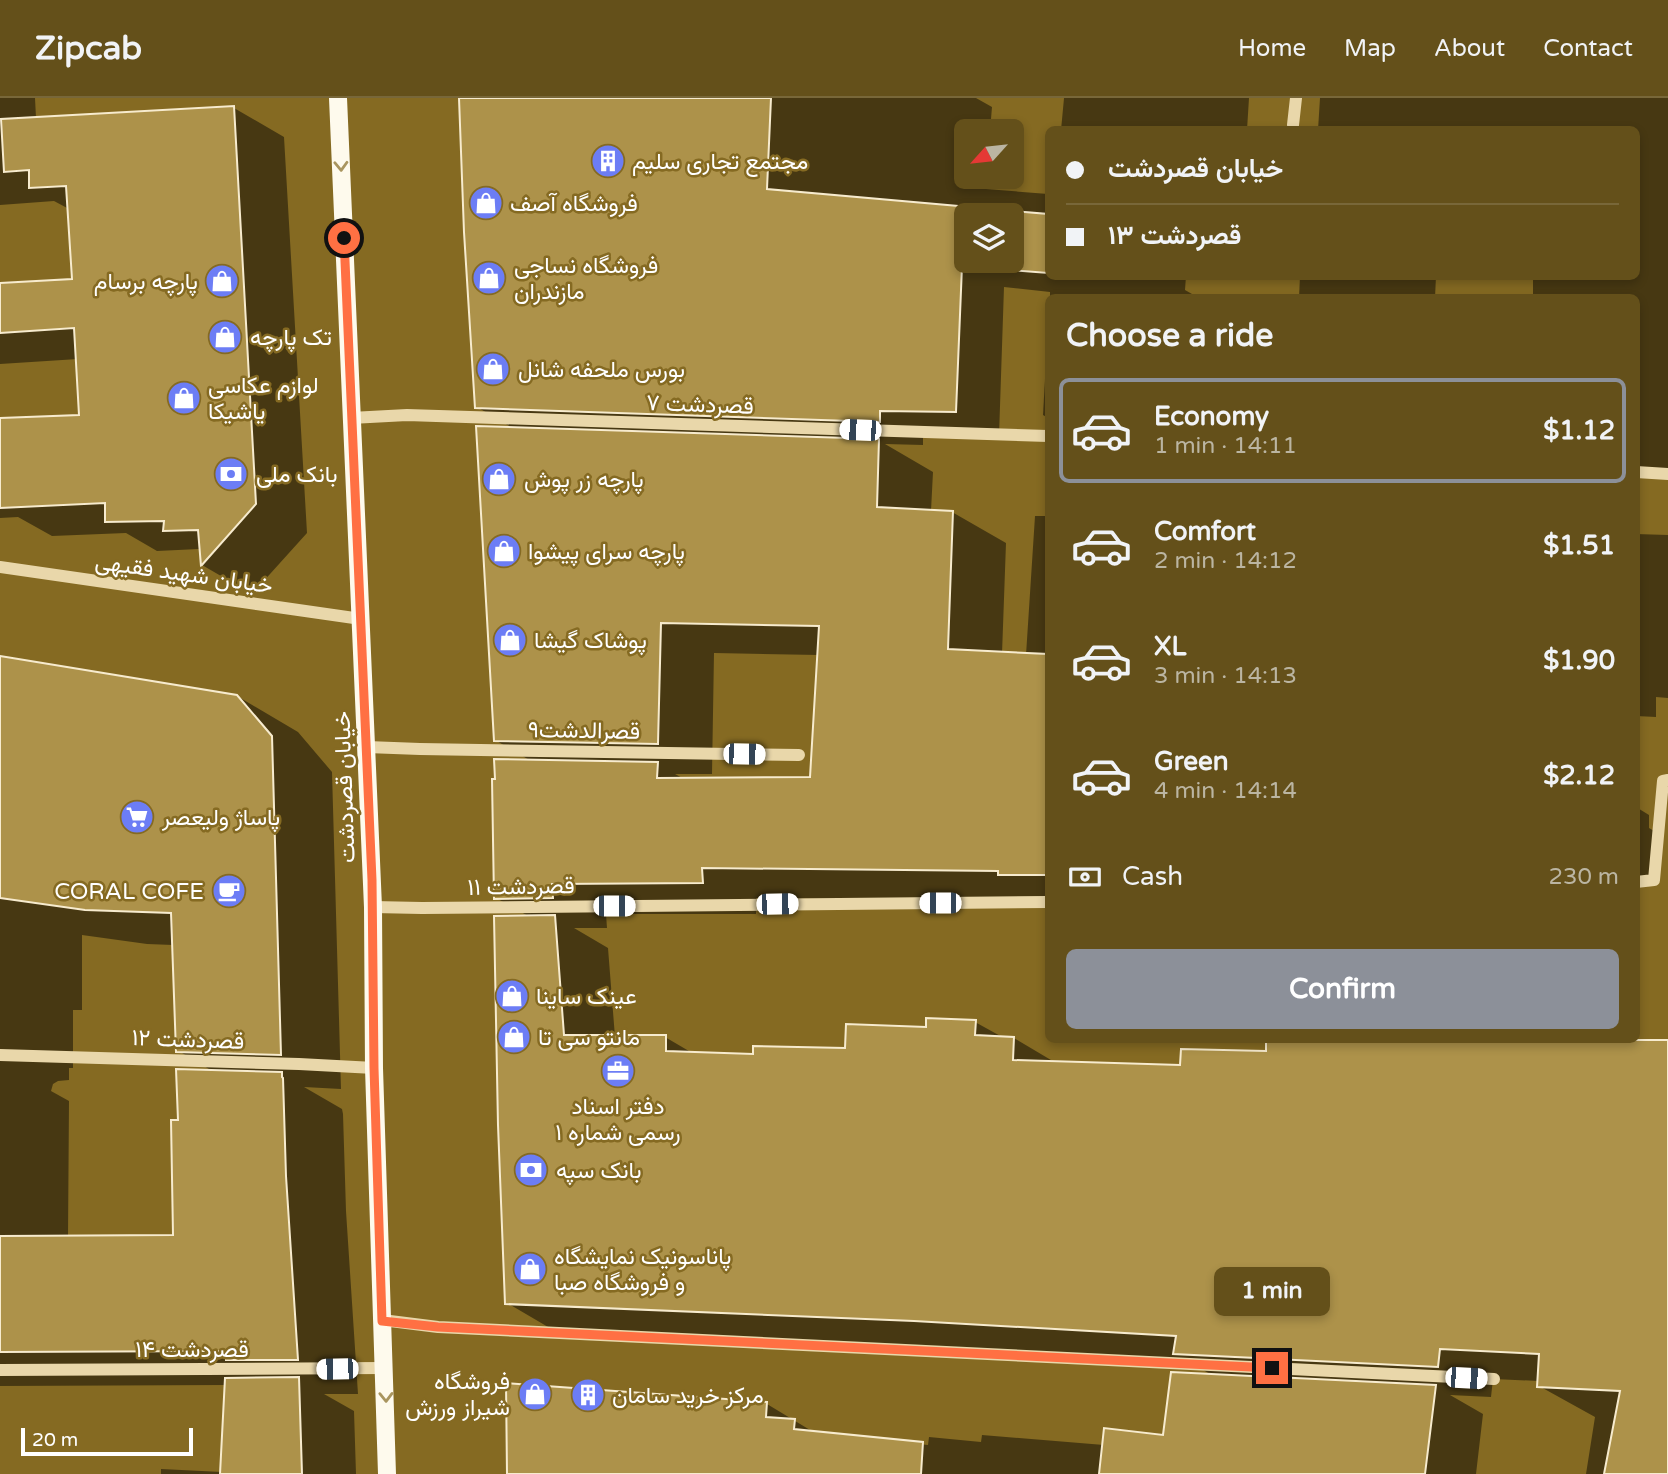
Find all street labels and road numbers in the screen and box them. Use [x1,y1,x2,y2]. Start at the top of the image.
street label: قصردشت ۷ [646,389,754,421]
street label: خیابان شهید فقیهی [93,548,274,600]
street label: خیابان قصردشت [328,711,362,863]
street label: قصرالدشت۹ [528,716,640,746]
street label: قصردشت ۱۱ [467,872,575,902]
street label: قصردشت ۱۲ [131,1024,245,1056]
street label: قصردشت ۱۴ [135,1336,249,1364]

